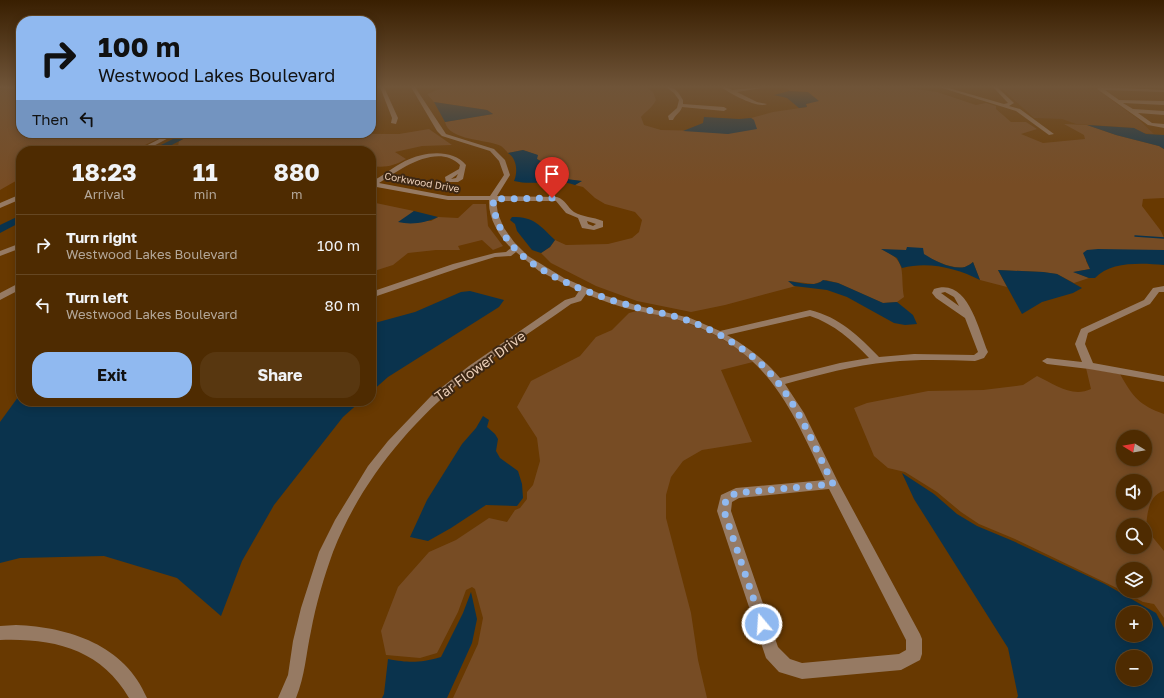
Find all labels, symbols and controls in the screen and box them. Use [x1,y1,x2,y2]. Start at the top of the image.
text: 100 m [98,30,180,63]
icon: right [32,32,84,84]
text: Westwood Lakes Boulevard [98,64,335,86]
icon: left [76,108,98,130]
text: Then [32,110,68,128]
text: 18:23 [72,157,137,186]
text: 11 [193,157,218,186]
text: 880 [274,157,320,186]
pin [535,157,569,198]
icon: arrive [541,163,563,185]
street label: Corkwood Drive [384,170,461,195]
text: Arrival [84,186,125,202]
text: min [194,186,217,202]
text: m [291,186,303,202]
text: Turn right [66,228,137,246]
icon: right [32,234,54,256]
text: 100 m [317,236,360,254]
text: Westwood Lakes Boulevard [66,246,237,262]
text: Turn left [66,288,128,306]
icon: left [32,294,54,316]
text: 80 m [325,296,360,314]
text: Westwood Lakes Boulevard [66,306,237,322]
street label: Tar Flower Drive [431,327,528,404]
button: Exit [32,352,192,398]
button: Share [200,352,360,398]
north arrow [1116,430,1152,466]
map controls [1116,430,1152,686]
button: sound [1116,474,1152,510]
button: search [1116,518,1152,554]
button: layers [1116,562,1152,598]
position arrow [741,603,783,645]
button: + [1116,606,1152,642]
button: − [1116,650,1152,686]

